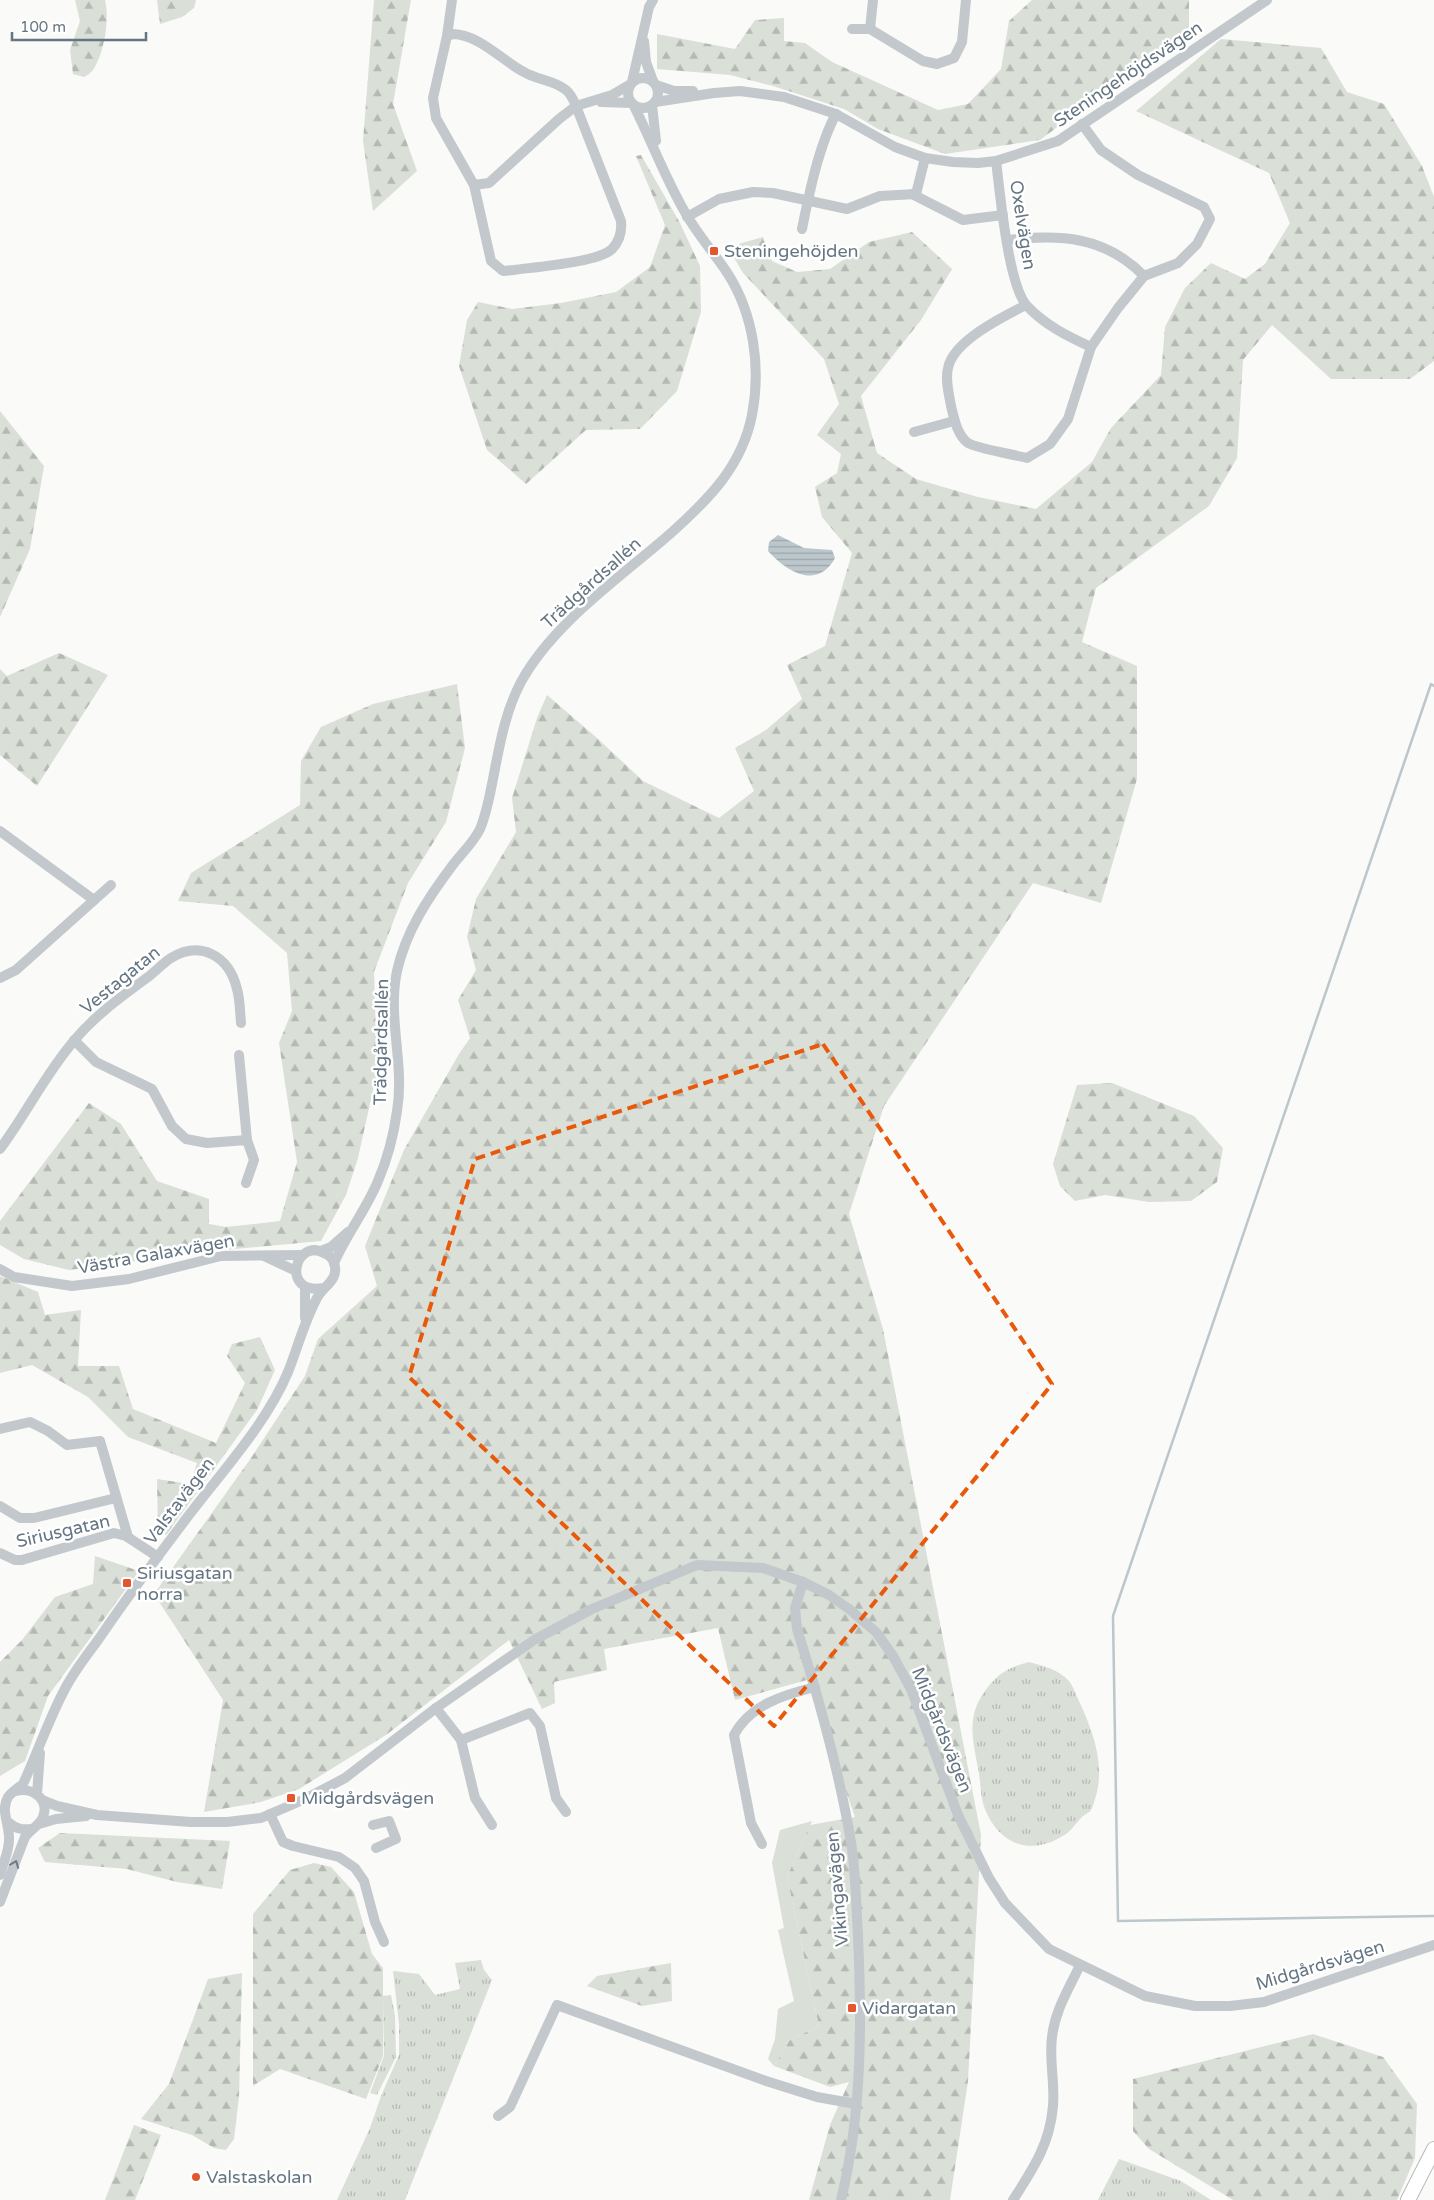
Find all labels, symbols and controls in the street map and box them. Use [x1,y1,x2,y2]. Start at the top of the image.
scale bar [12,10,146,42]
street label: Steningehöjdsvägen [1050,16,1206,132]
text: 100 m [20,18,66,36]
street label: Oxelvägen [1005,179,1041,271]
place label: Steningehöjden [724,240,859,262]
marker: Steningehöjden [708,245,720,257]
street label: Trädgårdsallén [537,532,645,634]
street label: Vestagatan [76,941,164,1019]
street label: Trädgårdsallén [369,979,393,1105]
street label: Västra Galaxvägen [76,1229,236,1279]
street label: Valstavägen [139,1453,219,1549]
street label: Siriusgatan [14,1510,112,1552]
place label: Siriusgatan norra [137,1562,233,1605]
marker: Siriusgatan norra [121,1577,133,1589]
street label: Midgårdsvägen [907,1664,977,1796]
place label: Midgårdsvägen [301,1787,434,1809]
marker: Midgårdsvägen [285,1792,297,1804]
street label: Vikingavägen [821,1831,853,1947]
one-way arrow [9,1861,19,1869]
street label: Midgårdsvägen [1253,1935,1387,1995]
place label: Vidargatan [862,1997,956,2019]
marker: Vidargatan [846,2002,858,2014]
place label: Valstaskolan [206,2166,312,2188]
marker: Valstaskolan [190,2171,202,2183]

